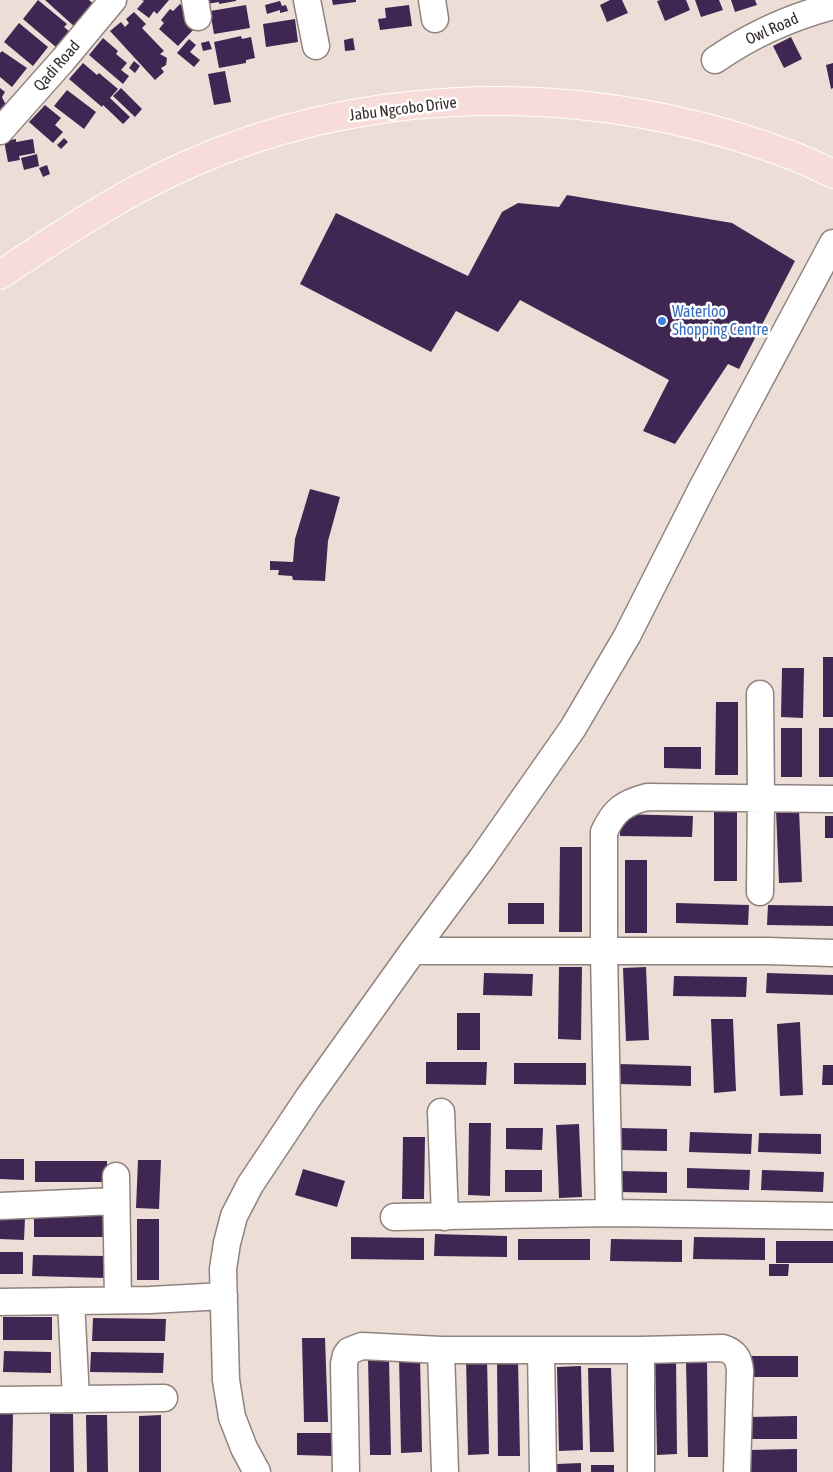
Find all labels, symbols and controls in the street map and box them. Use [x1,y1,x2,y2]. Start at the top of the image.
street label: Owl Road [743,9,801,49]
street label: Qadi Road [30,37,84,95]
street label: Jabu Ngcobo Drive [348,93,458,125]
place label: Waterloo Shopping Centre [672,302,768,340]
marker: Waterloo Shopping Centre [656,315,668,327]

